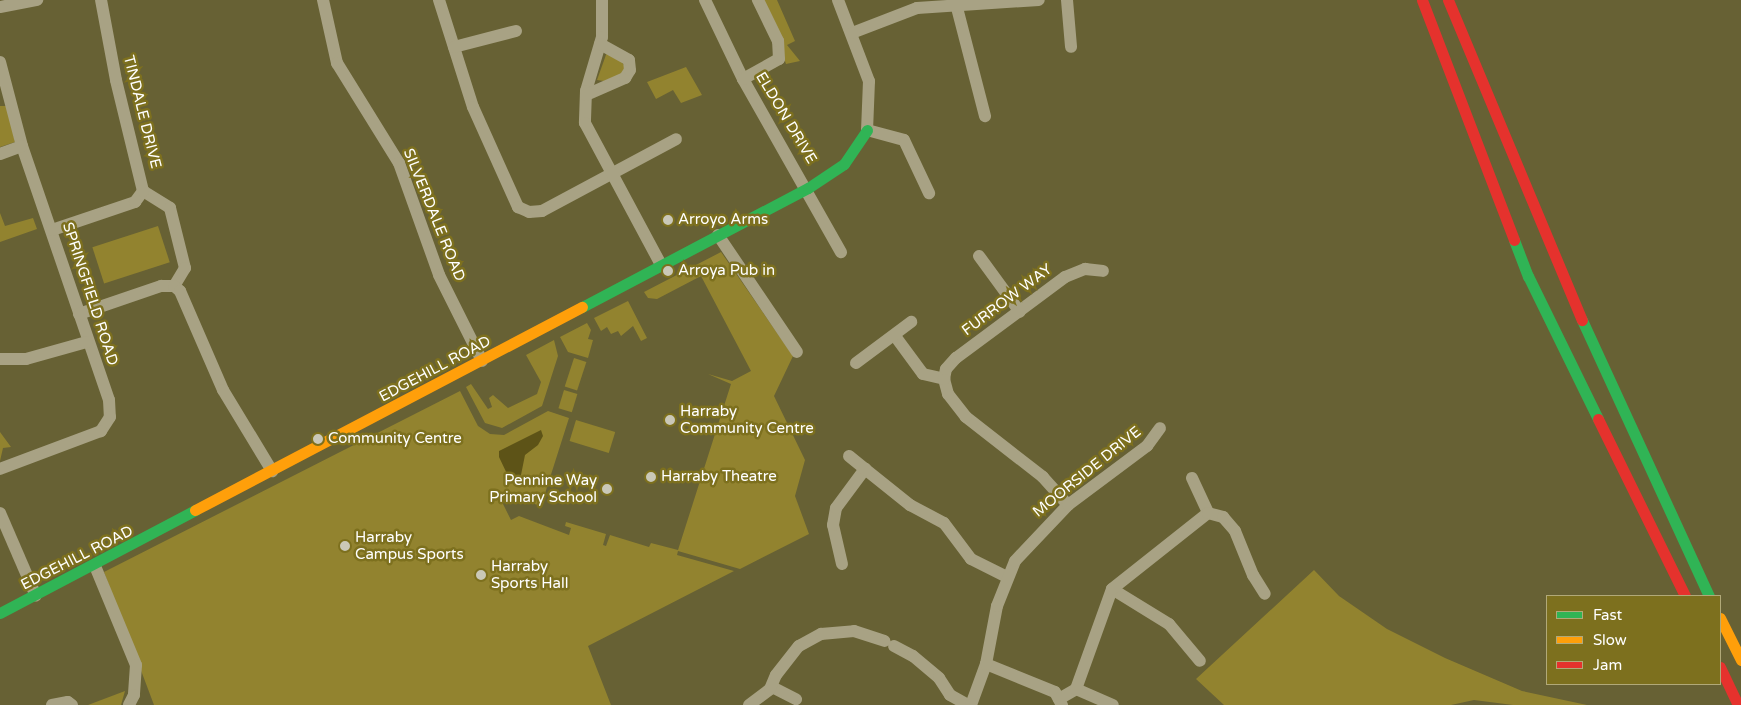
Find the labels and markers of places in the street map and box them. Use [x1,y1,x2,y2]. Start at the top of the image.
place label: Arroyo Arms [678,211,768,229]
marker: Arroyo Arms [662,214,674,226]
place label: Arroya Pub in [678,262,775,280]
marker: Arroya Pub in [662,265,674,277]
place label: Harraby Community Centre [680,402,814,437]
marker: Harraby Community Centre [664,414,676,426]
place label: Community Centre [328,430,462,448]
marker: Community Centre [312,433,324,445]
place label: Harraby Theatre [661,468,777,486]
place label: Pennine Way Primary School [489,471,597,506]
marker: Harraby Theatre [645,471,657,483]
marker: Pennine Way Primary School [601,483,613,495]
place label: Harraby Campus Sports [355,528,464,563]
marker: Harraby Campus Sports [339,540,351,552]
place label: Harraby Sports Hall [491,557,569,592]
marker: Harraby Sports Hall [475,569,487,581]

